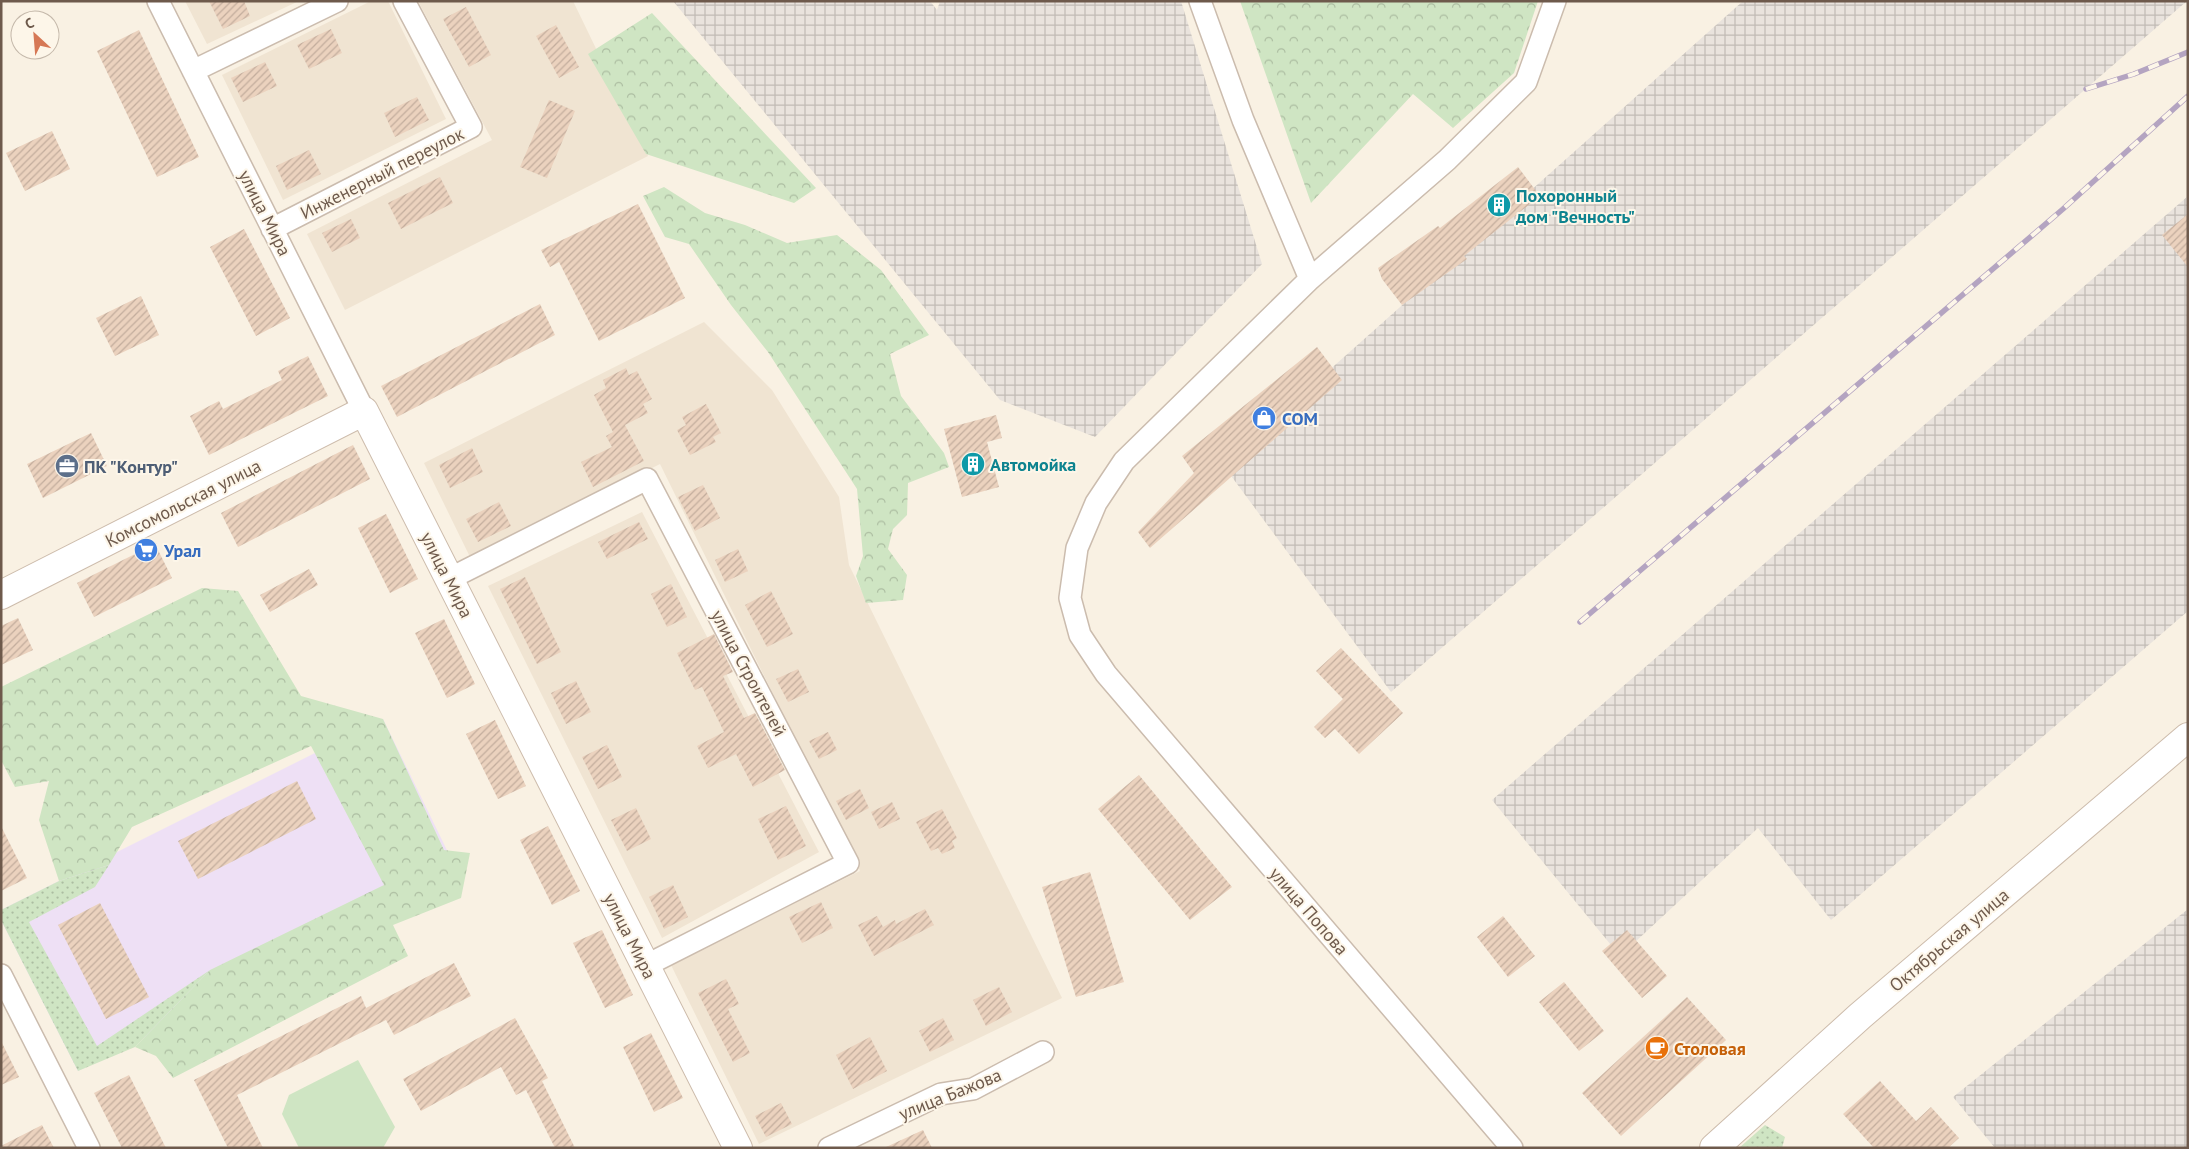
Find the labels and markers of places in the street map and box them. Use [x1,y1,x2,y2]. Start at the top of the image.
place label: Похоронный дом "Вечность" [1515,184,1635,228]
building icon: Похоронный дом "Вечность" [1486,192,1512,218]
shop icon: СОМ [1251,405,1277,431]
place label: СОМ [1282,407,1318,430]
building icon: Автомойка [960,451,986,477]
office icon: ПК "Контур" [54,453,80,479]
place label: Автомойка [990,453,1076,476]
place label: ПК "Контур" [84,455,178,478]
supermarket icon: Урал [133,537,159,563]
place label: Урал [163,539,201,562]
cafe icon: Столовая [1644,1035,1670,1061]
place label: Столовая [1674,1037,1746,1060]

